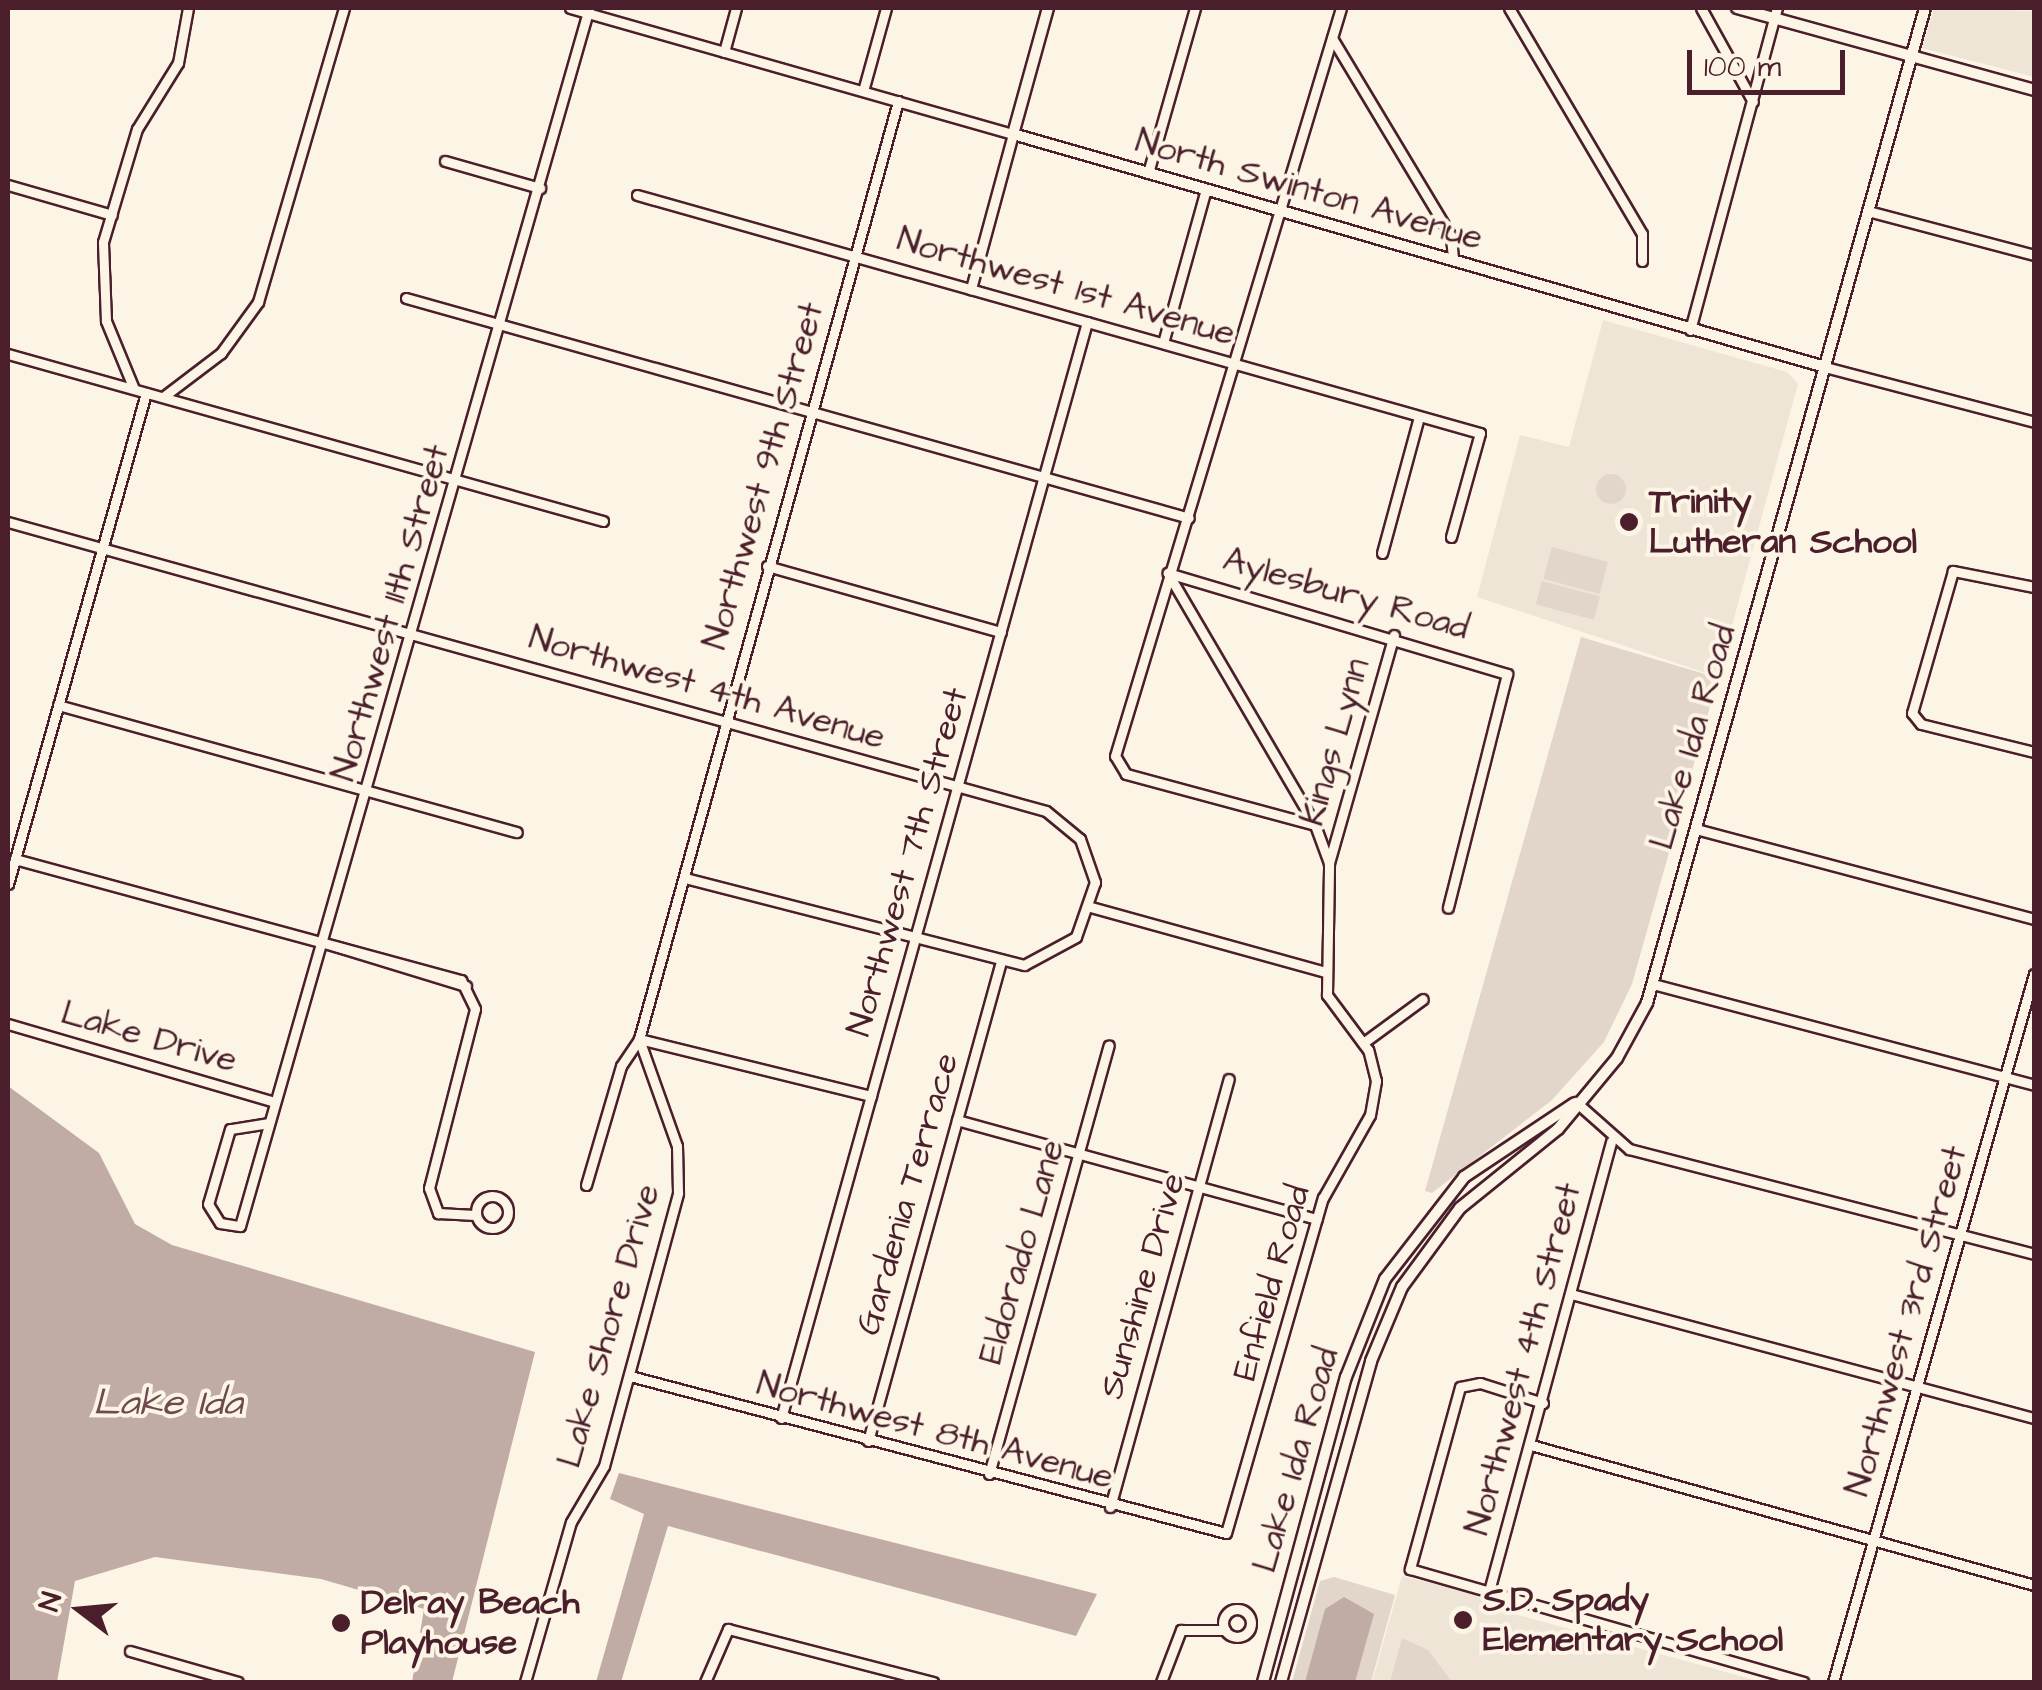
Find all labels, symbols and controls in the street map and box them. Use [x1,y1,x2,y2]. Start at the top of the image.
scale bar [1692,30,1850,92]
text: 100 m [1704,46,1781,88]
street label: North Swinton Avenue [1131,120,1487,260]
street label: Northwest 1st Avenue [892,219,1240,355]
street label: Northwest 9th Street [694,298,834,654]
street label: Northwest 11th Street [323,440,459,786]
place label: Trinity Lutheran School [1649,481,1917,563]
marker: Trinity Lutheran School [1618,511,1640,533]
street label: Aylesbury Road [1218,539,1474,649]
street label: Northwest 4th Avenue [524,617,890,759]
street label: Lake Ida Road [1641,620,1745,854]
street label: Kings Lynn [1291,654,1379,830]
street label: Northwest 7th Street [838,683,978,1041]
street label: Lake Drive [56,992,242,1082]
street label: Gardenia Terrace [848,1048,968,1340]
street label: Eldorado Lane [970,1135,1074,1369]
street label: Northwest 3rd Street [1837,1141,1977,1501]
street label: Sunshine Drive [1091,1168,1195,1404]
street label: Northwest 4th Street [1457,1178,1591,1540]
street label: Lake Shore Drive [548,1180,670,1472]
street label: Enfield Road [1224,1181,1320,1385]
street label: Lake Ida Road [1244,1343,1348,1577]
street label: Northwest 8th Avenue [752,1363,1118,1499]
water label: Lake Ida [93,1381,243,1427]
north arrow [30,1560,130,1660]
place label: S.D. Spady Elementary School [1483,1579,1783,1661]
place label: Delray Beach Playhouse [361,1582,580,1664]
text: N [30,1588,72,1615]
marker: S.D. Spady Elementary School [1452,1609,1474,1631]
marker: Delray Beach Playhouse [330,1612,352,1634]

